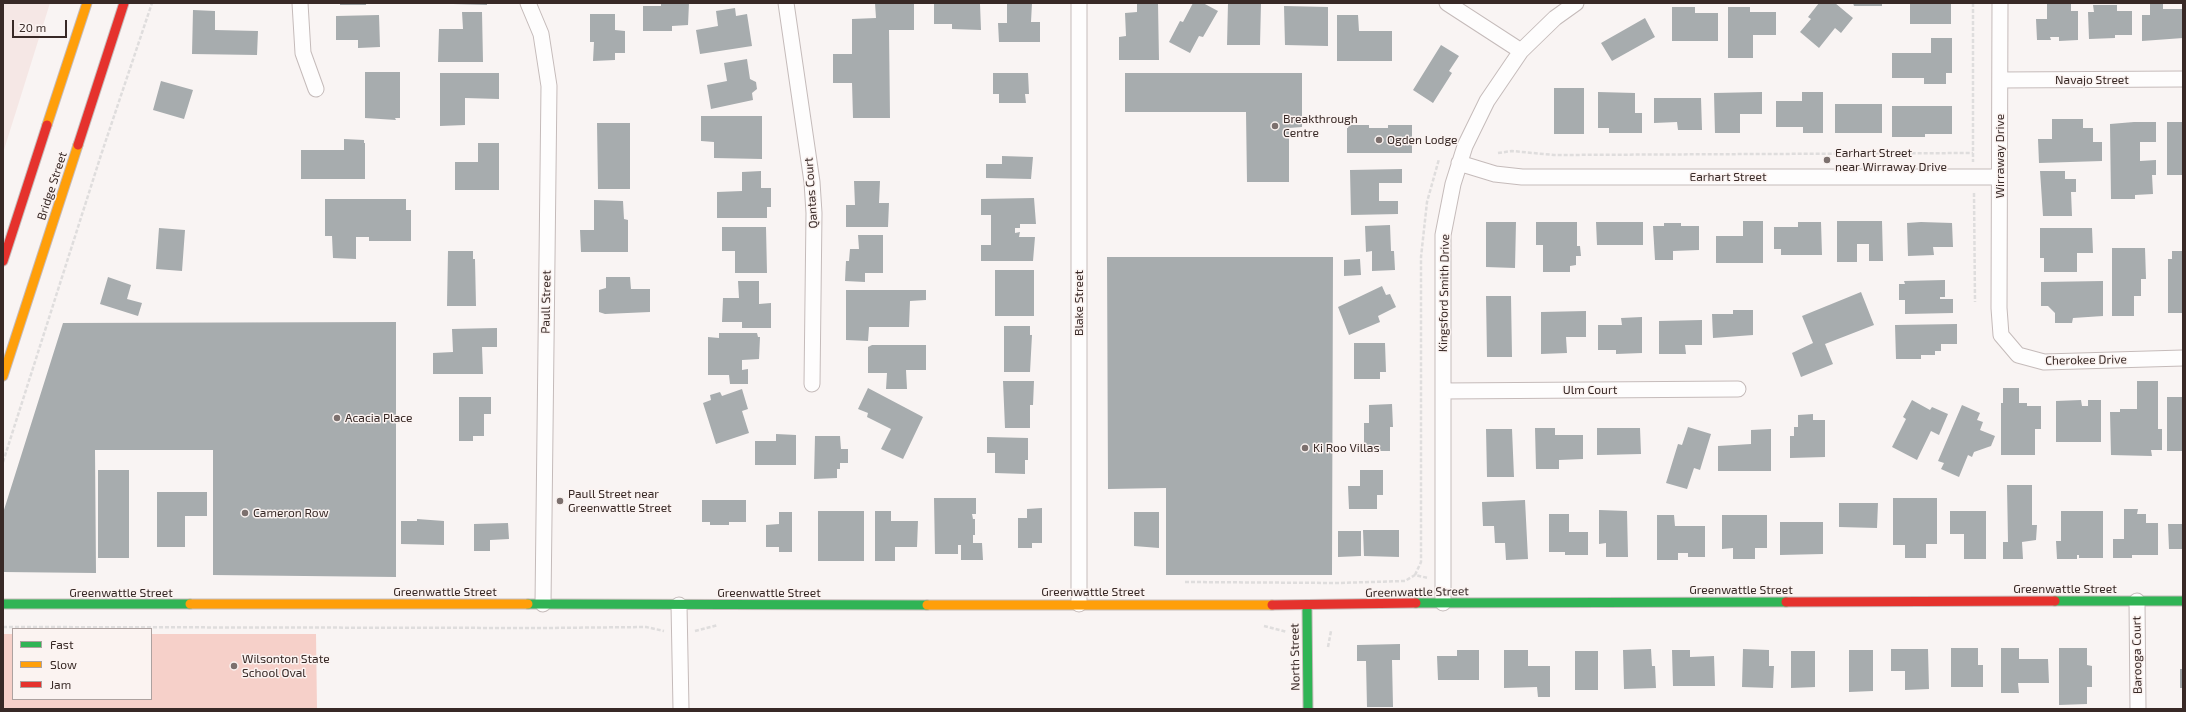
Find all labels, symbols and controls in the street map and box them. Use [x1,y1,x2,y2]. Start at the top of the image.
scale bar [14,12,69,38]
text: 20 m [19,20,46,34]
street label: Navajo Street [2055,73,2129,87]
place label: Breakthrough Centre [1283,112,1358,140]
street label: Wirraway Drive [1993,114,2007,198]
marker: Breakthrough Centre [1270,121,1280,131]
place label: Ogden Lodge [1387,133,1458,147]
marker: Ogden Lodge [1374,135,1384,145]
place label: Earhart Street near Wirraway Drive [1835,146,1947,174]
street label: Bridge Street [34,150,70,222]
marker: Earhart Street near Wirraway Drive [1822,155,1832,165]
street label: Qantas Court [801,157,821,229]
street label: Earhart Street [1689,170,1767,184]
street label: Kingsford Smith Drive [1436,234,1452,352]
street label: Paull Street [538,270,554,334]
street label: Blake Street [1072,270,1086,336]
street label: Cherokee Drive [2045,352,2127,368]
street label: Ulm Court [1563,383,1617,397]
place label: Acacia Place [345,411,412,425]
marker: Acacia Place [332,413,342,423]
place label: Ki Roo Villas [1313,441,1380,455]
marker: Ki Roo Villas [1300,443,1310,453]
place label: Paull Street near Greenwattle Street [568,487,672,515]
marker: Paull Street near Greenwattle Street [555,496,565,506]
place label: Cameron Row [253,506,329,520]
marker: Cameron Row [240,508,250,518]
street label: Greenwattle Street [2013,582,2117,596]
street label: Greenwattle Street [1689,583,1793,597]
street label: Greenwattle Street [1365,584,1469,600]
street label: Greenwattle Street [393,585,497,599]
street label: Greenwattle Street [1041,585,1145,599]
street label: Greenwattle Street [69,586,173,600]
street label: Greenwattle Street [717,586,821,600]
street label: Barooga Court [2129,616,2145,694]
street label: North Street [1287,623,1303,691]
legend [12,628,152,700]
text: Fast [50,637,73,651]
place label: Wilsonton State School Oval [242,652,330,680]
text: Slow [50,657,77,671]
marker: Wilsonton State School Oval [229,661,239,671]
text: Jam [50,677,71,691]

